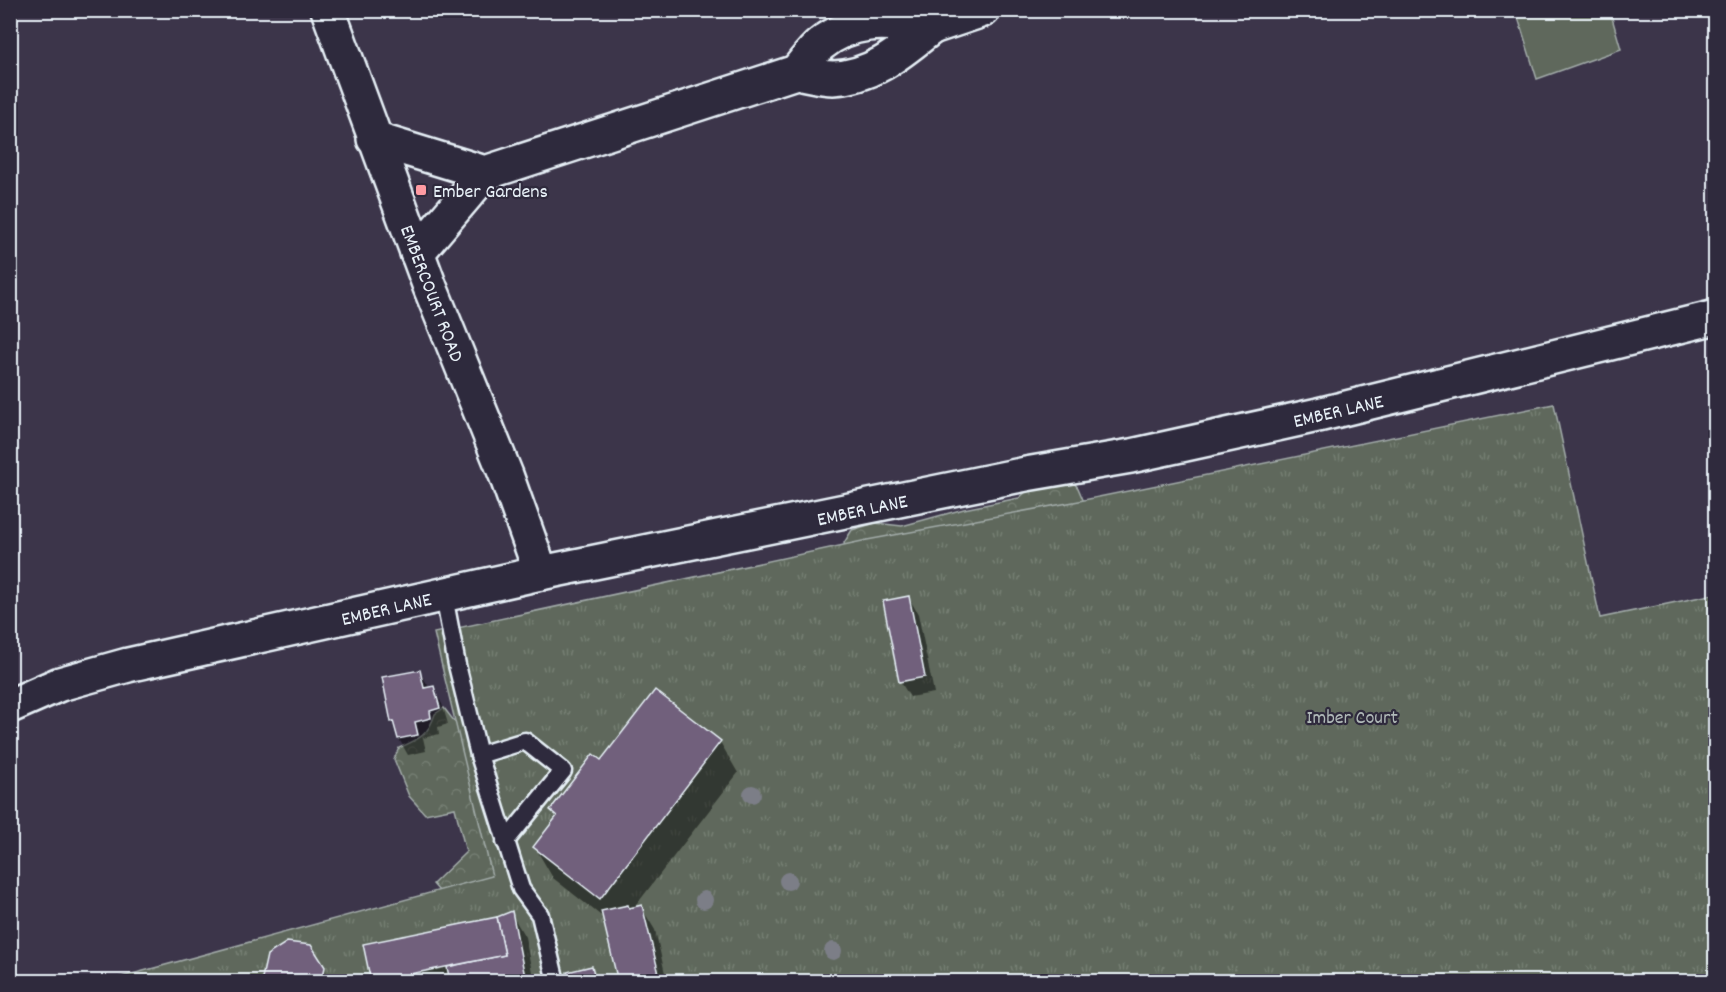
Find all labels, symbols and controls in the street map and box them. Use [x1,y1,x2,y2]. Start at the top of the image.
place label: Ember Gardens [433,179,548,207]
marker: Ember Gardens [414,183,428,197]
street label: EMBERCOURT ROAD [391,221,469,367]
street label: EMBER LANE [1291,389,1387,437]
street label: EMBER LANE [815,489,910,535]
street label: EMBER LANE [339,587,435,635]
park label: Imber Court [1306,705,1398,733]

